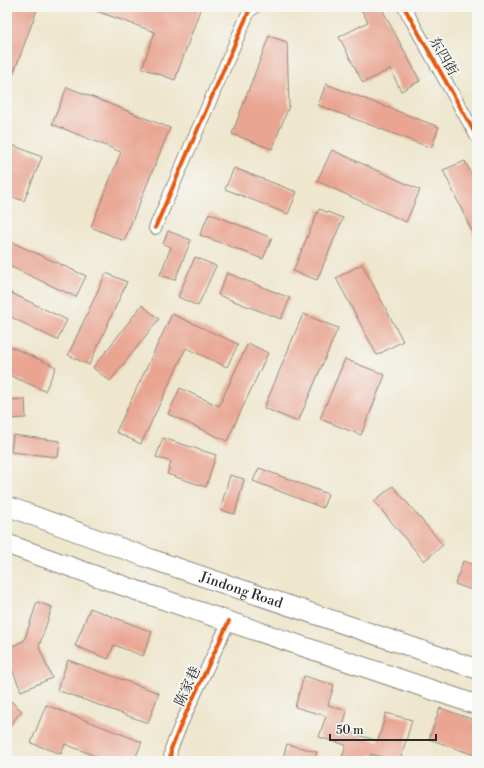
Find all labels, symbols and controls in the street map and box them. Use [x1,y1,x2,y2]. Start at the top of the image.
street label: 东四街 [425,34,461,79]
street label: Jindong Road [197,568,285,613]
street label: 陈家巷 [171,664,205,709]
scale bar [330,716,436,742]
text: 50 m [336,723,364,738]

